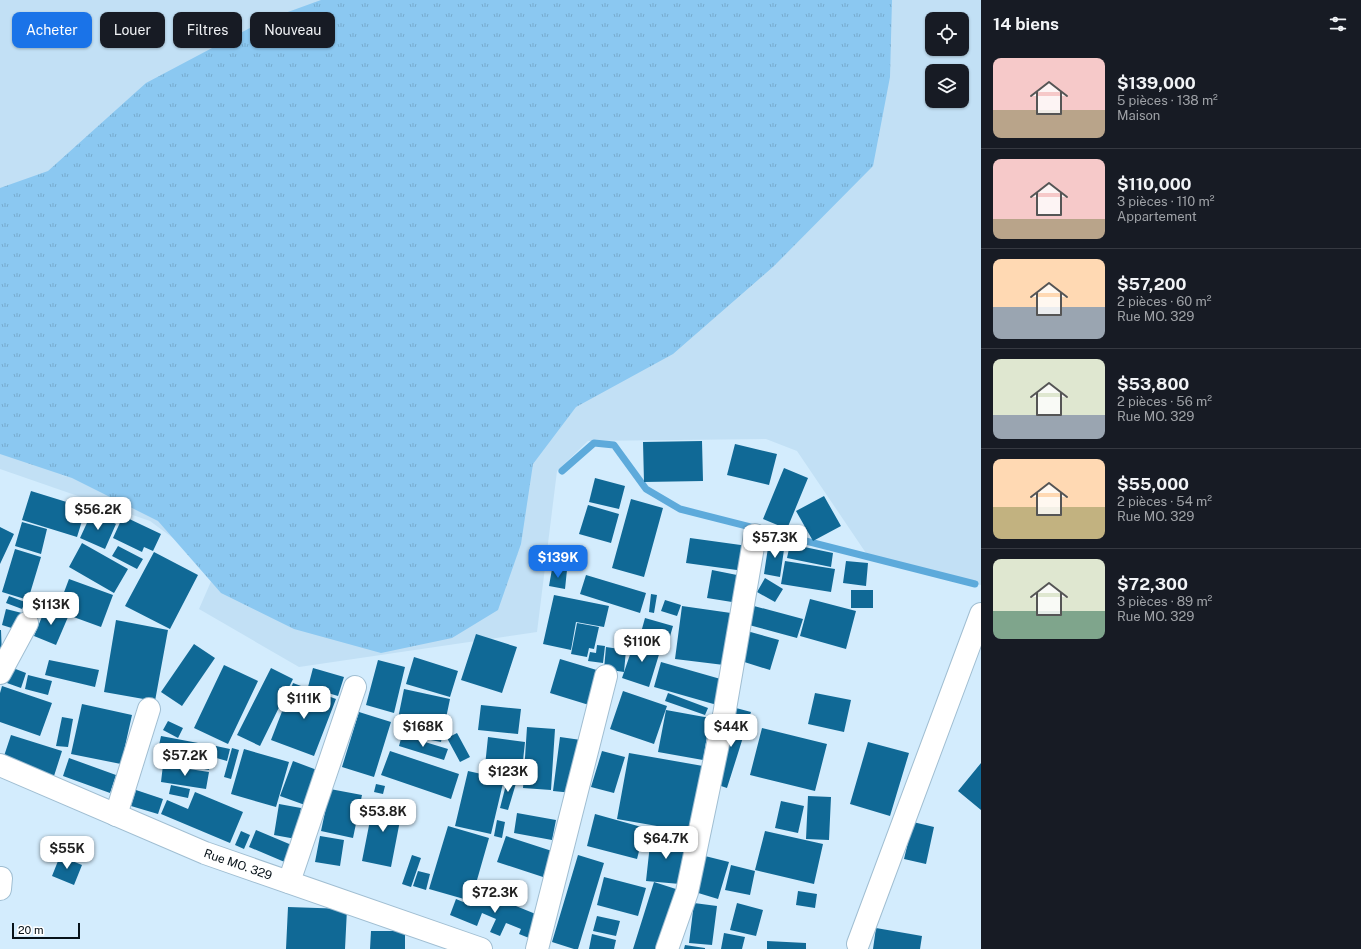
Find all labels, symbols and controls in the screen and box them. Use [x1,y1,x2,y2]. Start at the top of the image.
chip: Acheter [12,12,92,48]
chip: Louer [100,12,165,48]
chip: Filtres [173,12,242,48]
chip: Nouveau [250,12,335,48]
map controls [925,12,969,108]
button: locate [925,12,969,56]
icon: filters [1327,13,1349,35]
text: 14 biens [993,14,1059,34]
button: layers [925,64,969,108]
text: $139,000 [1117,73,1196,93]
icon: home [1025,74,1073,122]
text: 5 pièces · 138 m² [1117,93,1218,108]
text: Maison [1117,108,1160,123]
text: $110,000 [1117,174,1192,194]
icon: home [1025,175,1073,223]
text: 3 pièces · 110 m² [1117,194,1214,209]
text: Appartement [1117,209,1197,224]
text: $57,200 [1117,274,1186,294]
icon: home [1025,275,1073,323]
text: 2 pièces · 60 m² [1117,294,1211,309]
text: Rue MO. 329 [1117,309,1194,324]
text: $53,800 [1117,374,1189,394]
icon: home [1025,375,1073,423]
text: 2 pièces · 56 m² [1117,394,1212,409]
text: Rue MO. 329 [1117,409,1194,424]
text: $55,000 [1117,474,1189,494]
icon: home [1025,475,1073,523]
text: 2 pièces · 54 m² [1117,494,1212,509]
pin: $56.2K [65,497,131,531]
text: $56.2K [74,502,122,517]
text: Rue MO. 329 [1117,509,1194,524]
pin: $57.3K [742,525,808,559]
text: $57.3K [752,530,798,545]
pin: $139K [530,545,586,579]
text: $139K [538,550,578,565]
text: $72,300 [1117,574,1188,594]
icon: home [1025,575,1073,623]
pin: $113K [23,592,79,626]
text: 3 pièces · 89 m² [1117,594,1212,609]
text: $113K [32,597,70,612]
text: Rue MO. 329 [1117,609,1194,624]
pin: $110K [614,629,670,663]
text: $110K [623,634,661,649]
pin: $111K [276,686,332,720]
text: $111K [287,691,321,706]
pin: $168K [395,714,451,748]
pin: $44K [707,714,755,748]
text: $168K [402,719,444,734]
text: $44K [713,719,749,734]
pin: $57.2K [152,743,218,777]
text: $57.2K [162,748,208,763]
pin: $123K [480,759,536,793]
text: $123K [488,764,528,779]
pin: $53.8K [350,799,416,833]
text: $53.8K [359,804,407,819]
pin: $64.7K [633,826,699,860]
text: $64.7K [643,831,689,846]
pin: $55K [43,836,91,870]
text: $55K [49,841,85,856]
street label: Rue MO. 329 [202,846,274,883]
pin: $72.3K [462,880,528,914]
text: $72.3K [472,885,518,900]
scale bar [12,921,80,940]
text: 20 m [18,924,43,936]

